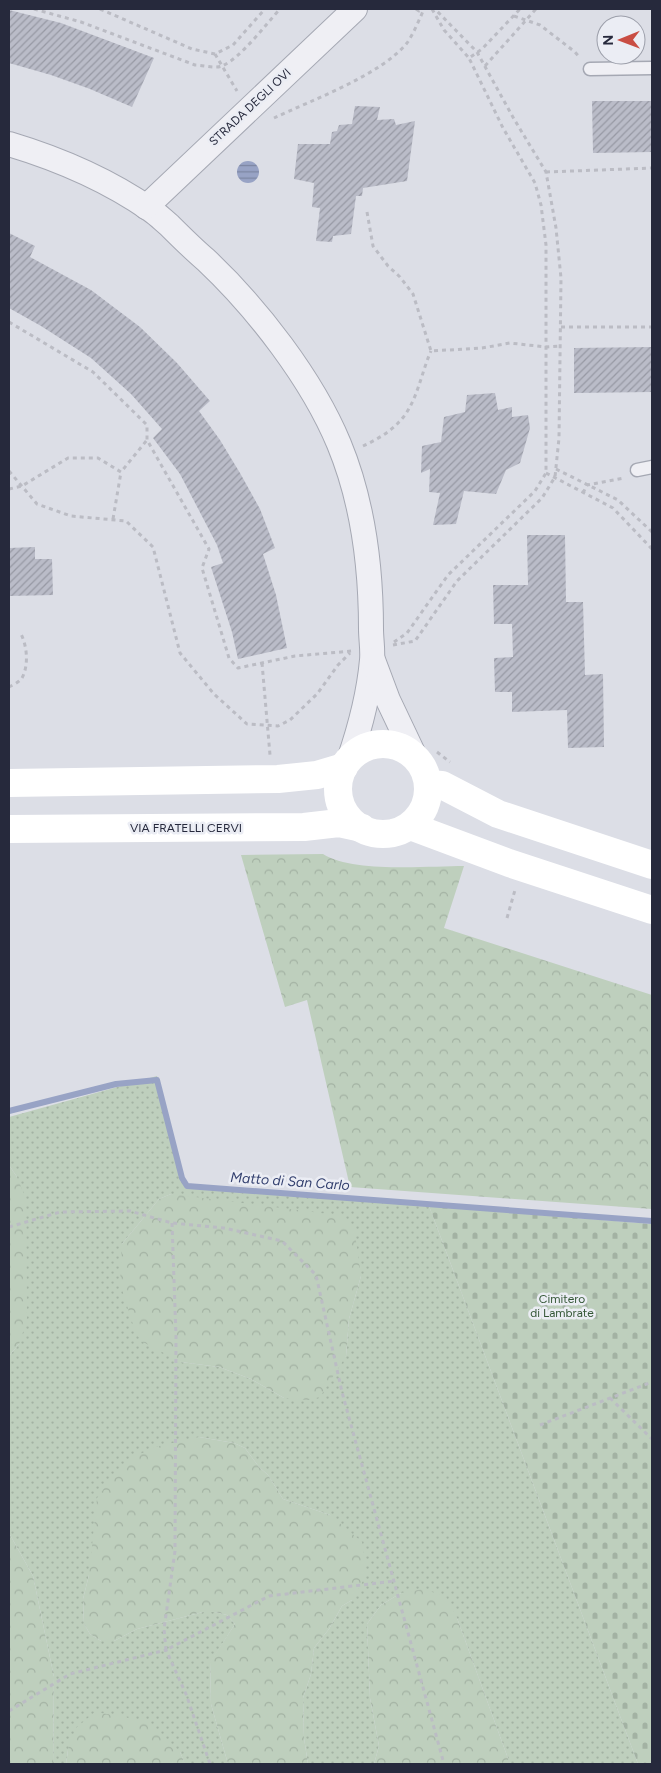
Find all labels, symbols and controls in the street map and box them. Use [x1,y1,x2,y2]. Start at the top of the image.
north arrow [596,15,646,65]
text: N [600,35,617,46]
street label: STRADA DEGLI OVI [206,65,294,149]
street label: VIA FRATELLI CERVI [130,821,242,835]
water label: Matto di San Carlo [230,1169,350,1194]
park label: Cimitero di Lambrate [530,1292,594,1320]

